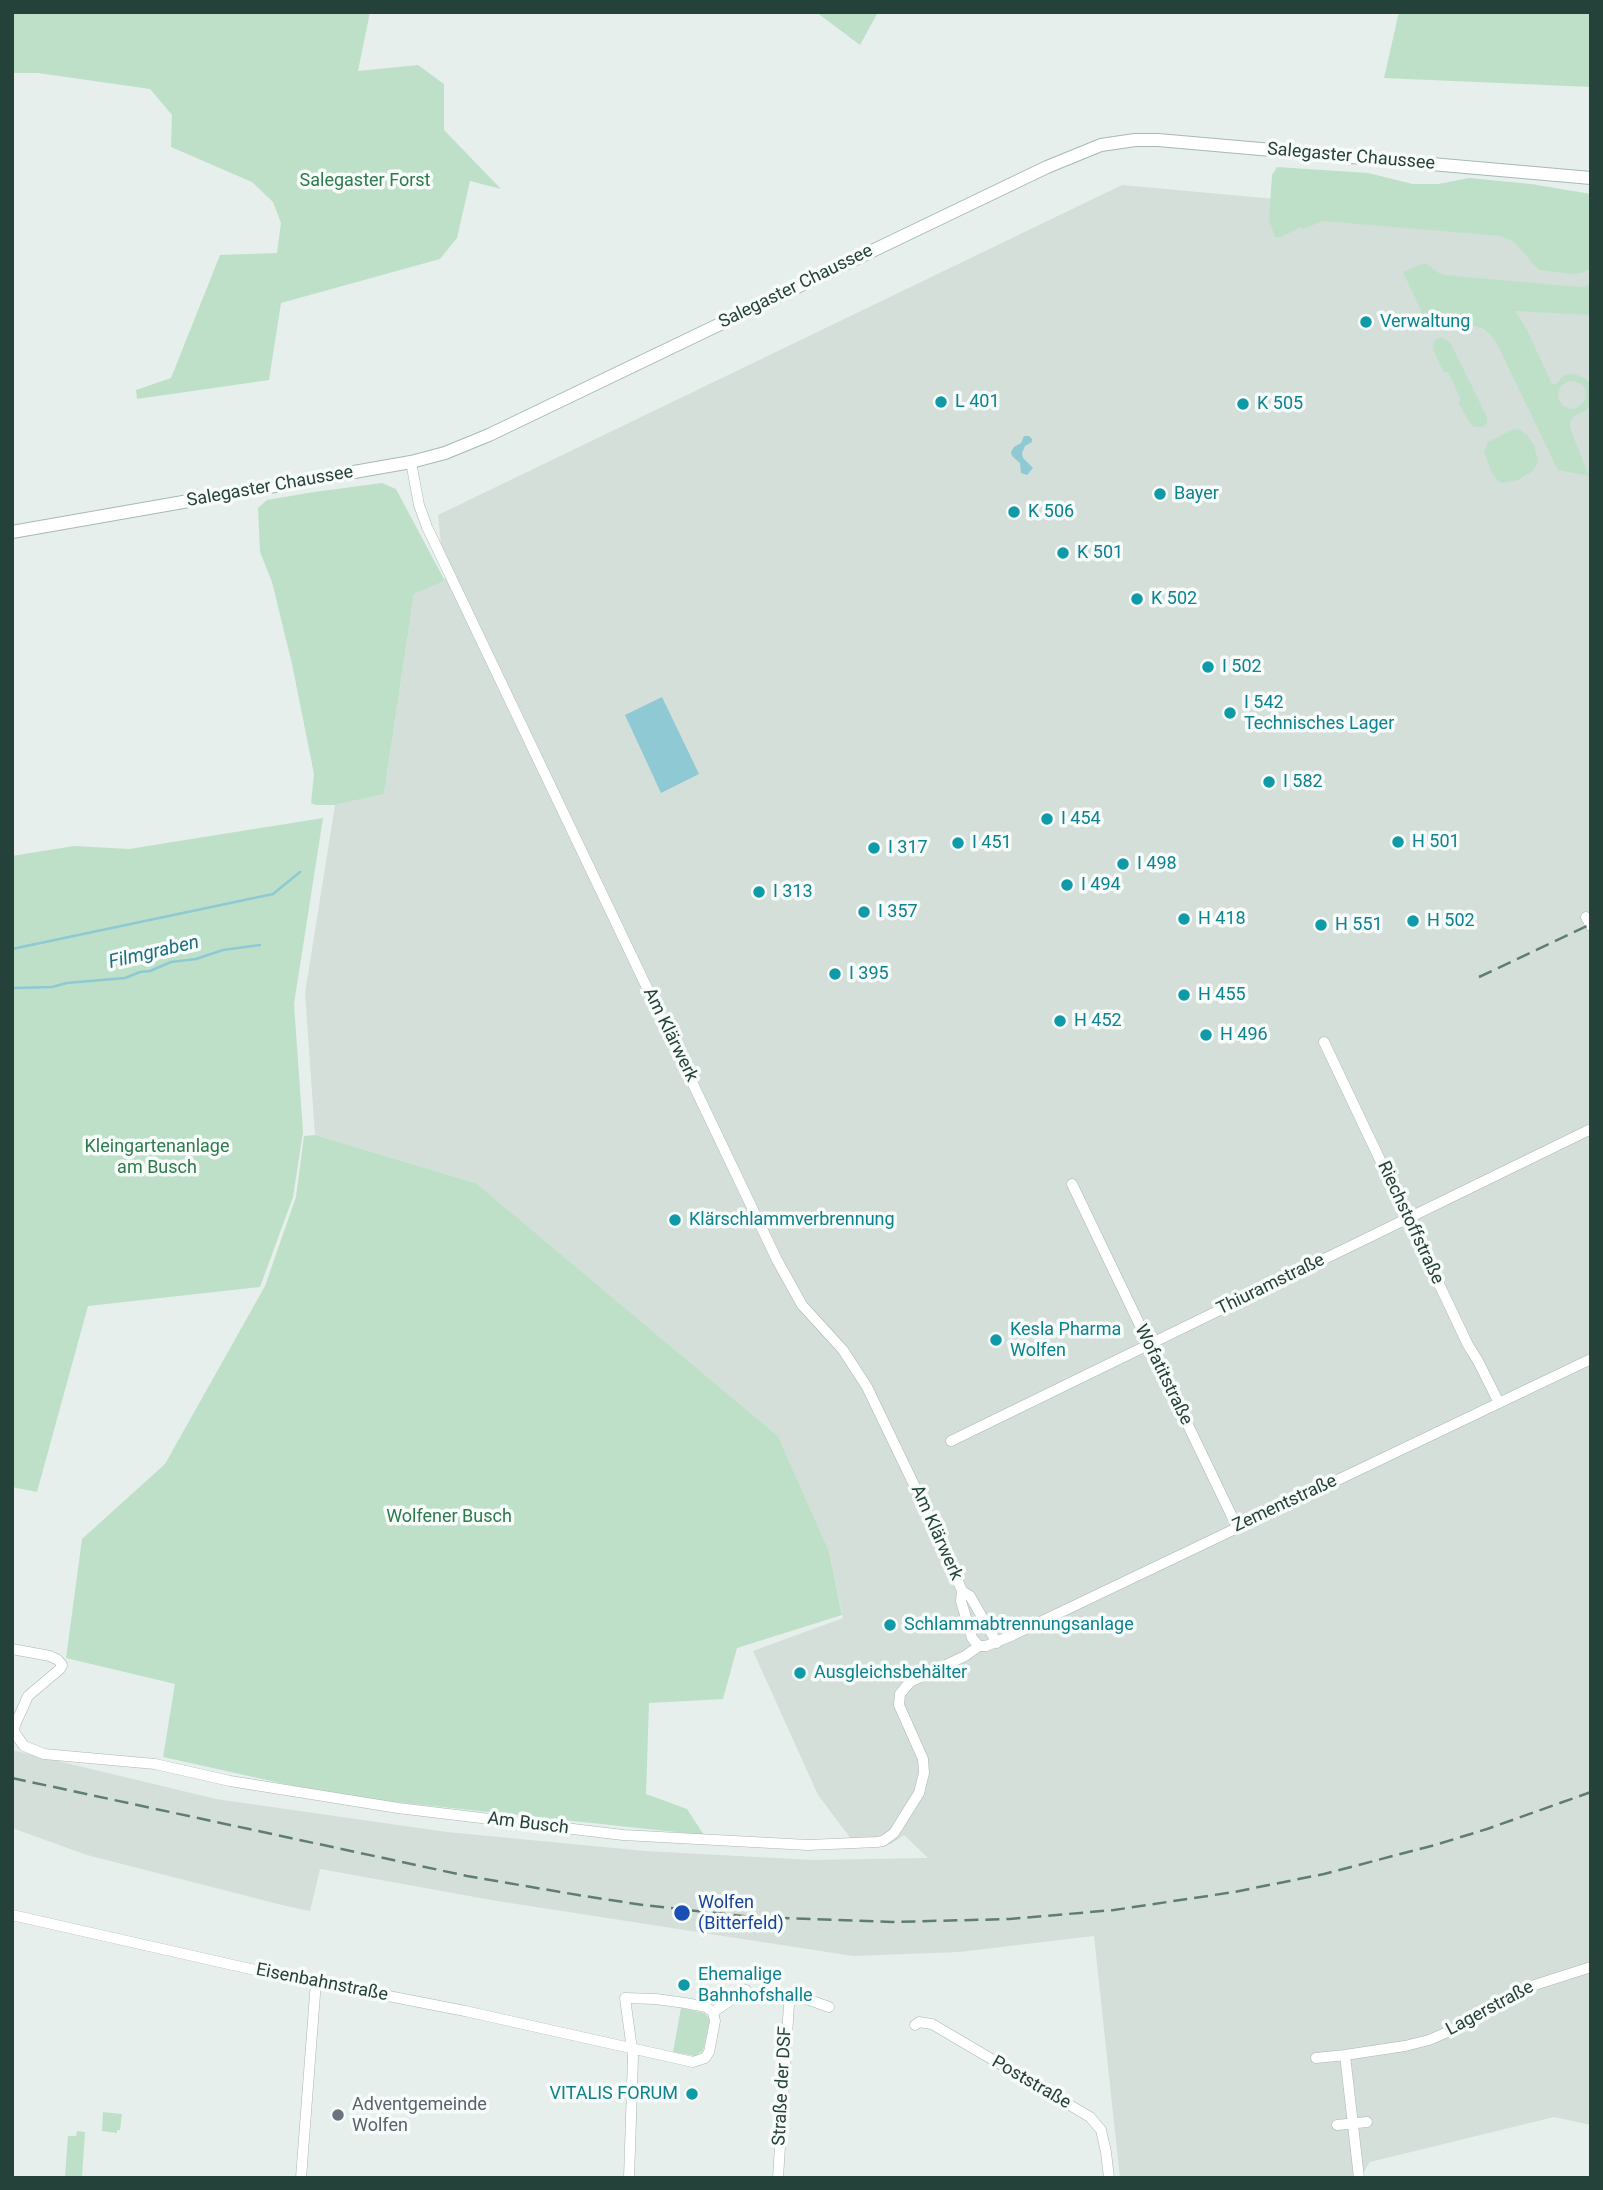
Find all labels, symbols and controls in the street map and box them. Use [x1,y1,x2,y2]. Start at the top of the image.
street label: Salegaster Chaussee [1266,139,1436,175]
park label: Salegaster Forst [300,170,430,192]
street label: Salegaster Chaussee [715,240,877,334]
place label: Verwaltung [1380,311,1470,333]
marker: Verwaltung [1358,314,1374,330]
place label: L 401 [955,391,1000,413]
place label: K 505 [1257,393,1303,415]
marker: L 401 [933,394,949,410]
marker: K 505 [1235,396,1251,412]
street label: Salegaster Chaussee [185,462,355,512]
place label: Bayer [1174,483,1219,505]
marker: Bayer [1152,486,1168,502]
place label: K 506 [1028,501,1074,523]
marker: K 506 [1006,504,1022,520]
place label: K 501 [1077,542,1123,564]
marker: K 501 [1055,545,1071,561]
place label: K 502 [1151,588,1197,610]
marker: K 502 [1129,591,1145,607]
place label: I 502 [1222,656,1262,678]
marker: I 502 [1200,659,1216,675]
place label: I 542 Technisches Lager [1244,692,1394,734]
marker: I 542 Technisches Lager [1222,705,1238,721]
place label: I 582 [1283,771,1323,793]
marker: I 582 [1261,774,1277,790]
place label: I 454 [1061,808,1101,830]
marker: I 454 [1039,811,1055,827]
place label: H 501 [1412,831,1460,853]
place label: I 451 [972,832,1012,854]
marker: H 501 [1390,834,1406,850]
marker: I 451 [950,835,966,851]
place label: I 317 [888,837,928,859]
marker: I 317 [866,840,882,856]
place label: I 498 [1137,853,1177,875]
marker: I 498 [1115,856,1131,872]
place label: I 494 [1081,874,1121,896]
marker: I 494 [1059,877,1075,893]
place label: I 313 [773,881,813,903]
marker: I 313 [751,884,767,900]
place label: I 357 [878,901,918,923]
marker: I 357 [856,904,872,920]
place label: H 418 [1198,908,1246,930]
place label: H 502 [1427,910,1475,932]
marker: H 418 [1176,911,1192,927]
marker: H 502 [1405,913,1421,929]
place label: H 551 [1335,914,1383,936]
marker: H 551 [1313,917,1329,933]
water label: Filmgraben [107,932,201,974]
place label: I 395 [849,963,889,985]
marker: I 395 [827,966,843,982]
street label: Am Klärwerk [638,984,702,1086]
place label: H 455 [1198,984,1246,1006]
marker: H 455 [1176,987,1192,1003]
place label: H 452 [1074,1010,1122,1032]
marker: H 452 [1052,1013,1068,1029]
place label: H 496 [1220,1024,1268,1046]
marker: H 496 [1198,1027,1214,1043]
park label: Kleingartenanlage am Busch [85,1136,229,1178]
street label: Riechstoffstraße [1372,1158,1448,1288]
place label: Klärschlammverbrennung [689,1209,895,1231]
marker: Klärschlammverbrennung [667,1212,683,1228]
street label: Thiuramstraße [1214,1250,1328,1320]
place label: Kesla Pharma Wolfen [1010,1319,1121,1362]
street label: Wofatitstraße [1129,1321,1197,1429]
marker: Kesla Pharma Wolfen [988,1332,1004,1348]
street label: Zementstraße [1230,1470,1340,1538]
street label: Am Klärwerk [905,1482,967,1584]
park label: Wolfener Busch [386,1506,512,1528]
place label: Schlammabtrennungsanlage [904,1614,1134,1636]
marker: Schlammabtrennungsanlage [882,1617,898,1633]
place label: Ausgleichsbehälter [814,1662,967,1684]
marker: Ausgleichsbehälter [792,1665,808,1681]
street label: Am Busch [486,1808,570,1840]
place label: Wolfen (Bitterfeld) [698,1892,784,1934]
marker: Wolfen (Bitterfeld) [672,1903,692,1923]
street label: Eisenbahnstraße [254,1960,390,2006]
place label: Ehemalige Bahnhofshalle [698,1964,813,2007]
marker: Ehemalige Bahnhofshalle [676,1977,692,1993]
street label: Lagerstraße [1442,1977,1538,2041]
street label: Straße der DSF [769,2026,797,2146]
street label: Poststraße [988,2052,1074,2114]
place label: VITALIS FORUM [550,2083,678,2105]
marker: VITALIS FORUM [684,2086,700,2102]
place label: Adventgemeinde Wolfen [352,2094,487,2136]
marker: Adventgemeinde Wolfen [330,2107,346,2123]

